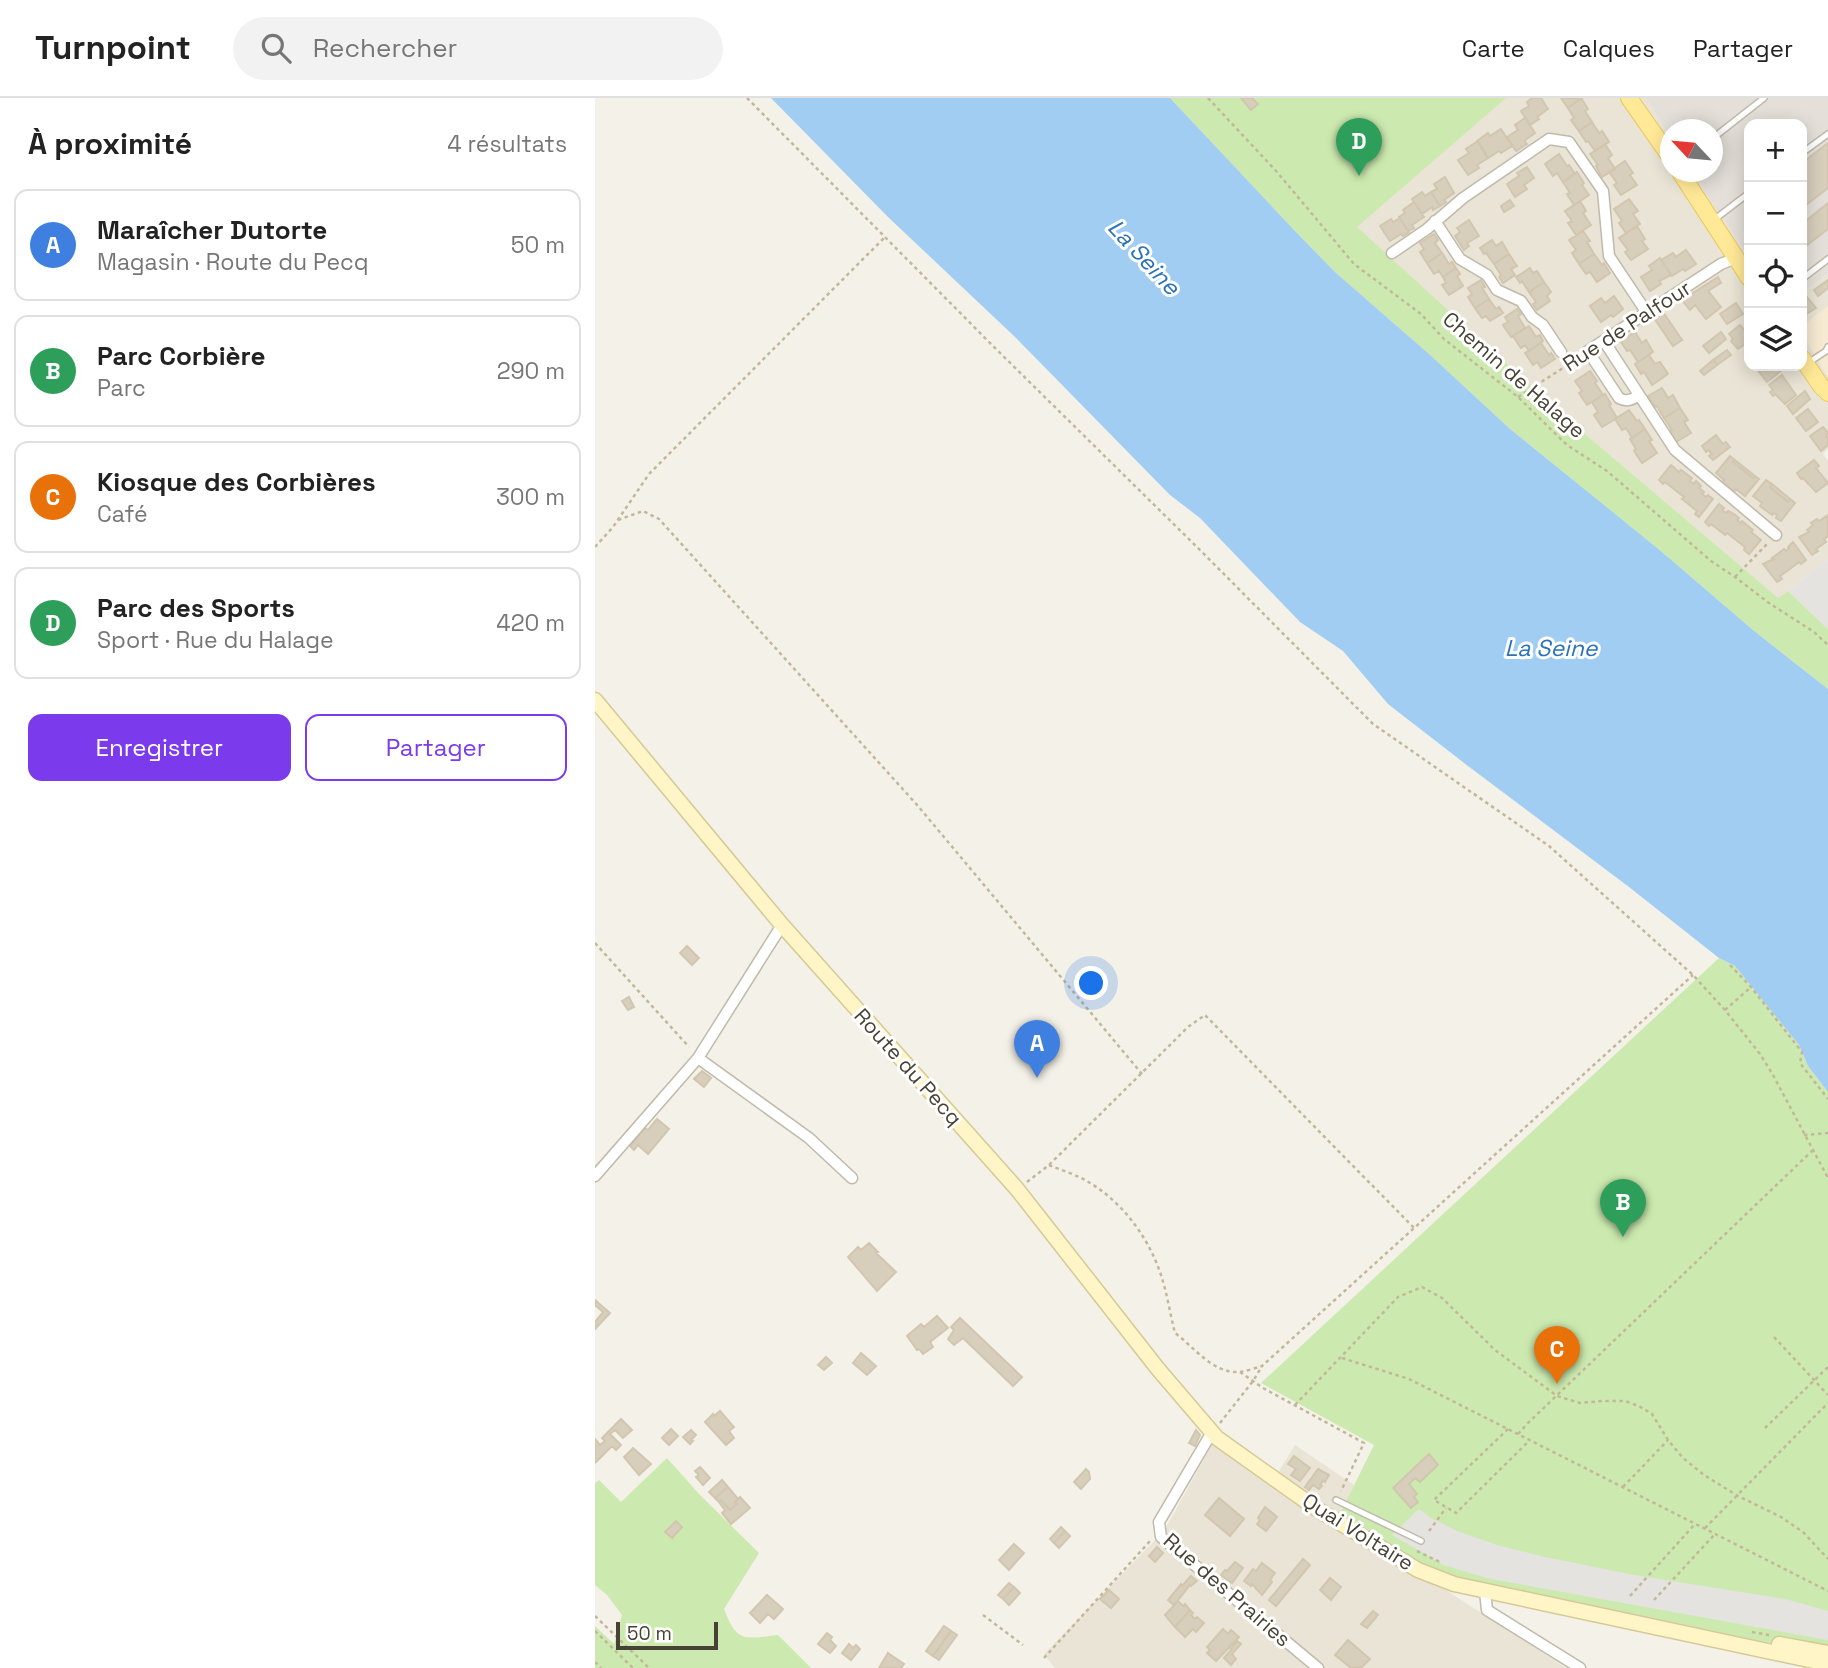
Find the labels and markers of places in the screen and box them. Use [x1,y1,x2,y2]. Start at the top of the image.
pin: D [1336,118,1382,176]
pin: A [1014,1020,1060,1078]
pin: B [1600,1179,1646,1237]
pin: C [1534,1326,1580,1384]

